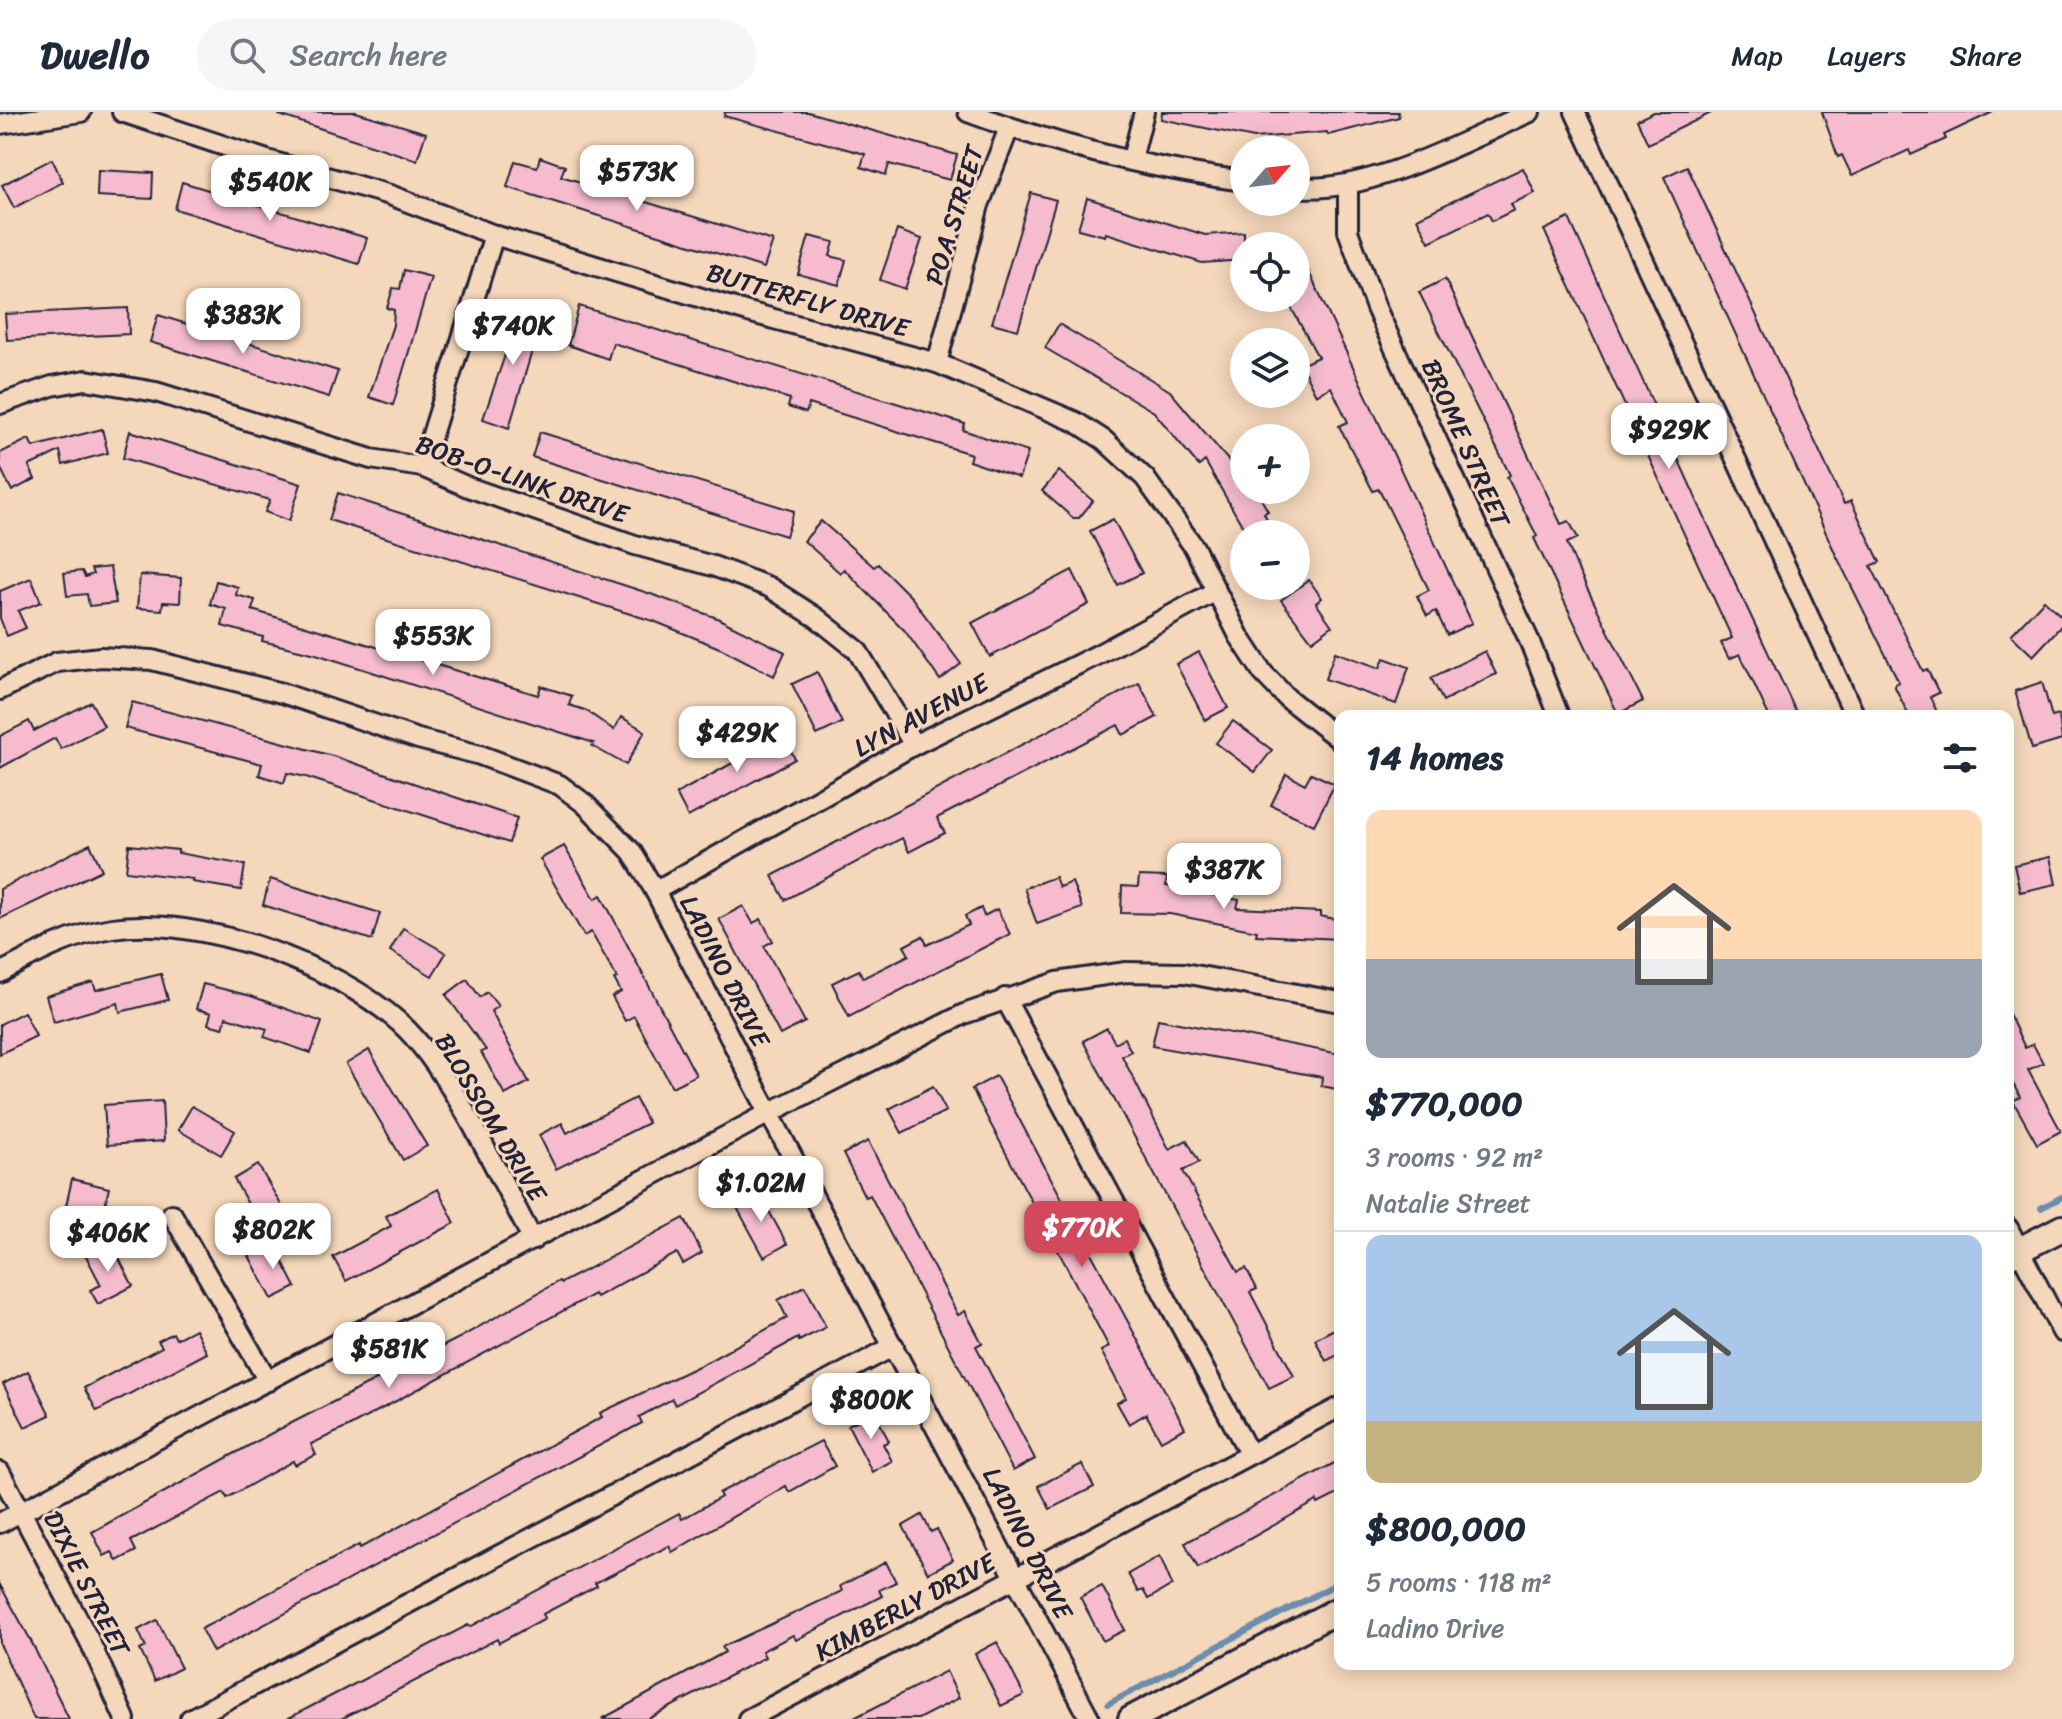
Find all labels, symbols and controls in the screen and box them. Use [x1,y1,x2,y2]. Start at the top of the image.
search box [197,19,757,91]
text: Dwello [40,22,149,89]
text: Search here [289,28,448,82]
text: Map [1731,31,1783,80]
text: Layers [1827,31,1906,80]
text: Share [1950,31,2022,80]
icon: search [225,33,269,77]
north arrow [1230,136,1310,216]
map controls [1230,136,1310,600]
street label: POA STREET [911,137,998,291]
pin: $573K [581,145,693,213]
text: $573K [598,148,676,194]
pin: $540K [214,155,326,223]
text: $540K [229,158,311,204]
button: locate [1230,232,1310,312]
street label: BUTTERFLY DRIVE [701,249,916,351]
pin: $383K [187,288,299,356]
text: $383K [204,291,282,337]
pin: $740K [457,299,569,367]
text: $740K [473,302,553,348]
button: layers [1230,328,1310,408]
street label: BROME STREET [1408,351,1524,536]
pin: $929K [1613,403,1725,471]
text: $929K [1629,406,1709,452]
street label: BOB-O-LINK DRIVE [409,421,636,538]
button: + [1230,424,1310,504]
button: − [1230,520,1310,600]
pin: $553K [377,609,489,677]
text: $553K [393,612,473,658]
street label: LYN AVENUE [845,659,998,770]
pin: $429K [681,706,793,774]
text: $429K [697,709,777,755]
text: 14 homes [1366,728,1503,788]
icon: filters [1938,736,1982,780]
pin: $387K [1168,843,1280,911]
text: $387K [1185,846,1263,892]
icon: home [1602,862,1746,1006]
street label: LADINO DRIVE [667,887,784,1057]
street label: BLOSSOM DRIVE [422,1023,561,1212]
text: $770,000 [1366,1074,1523,1134]
text: 3 rooms · 92 m² [1366,1134,1543,1180]
pin: $1.02M [696,1156,826,1224]
text: $1.02M [716,1159,806,1205]
text: Natalie Street [1366,1180,1531,1226]
pin: $770K [1026,1201,1138,1269]
pin: $802K [217,1203,329,1271]
text: $770K [1042,1204,1122,1250]
pin: $406K [52,1206,164,1274]
text: $802K [233,1206,313,1252]
text: $406K [68,1209,148,1255]
icon: home [1602,1287,1746,1431]
pin: $581K [333,1322,445,1390]
text: $581K [351,1325,427,1371]
pin: $800K [815,1373,927,1441]
text: $800K [830,1376,912,1422]
street label: LADINO DRIVE [970,1459,1087,1629]
text: $800,000 [1366,1499,1526,1559]
street label: DIXIE STREET [31,1502,144,1666]
street label: KIMBERLY DRIVE [806,1539,1005,1674]
text: 5 rooms · 118 m² [1366,1559,1552,1605]
text: Ladino Drive [1366,1605,1504,1651]

